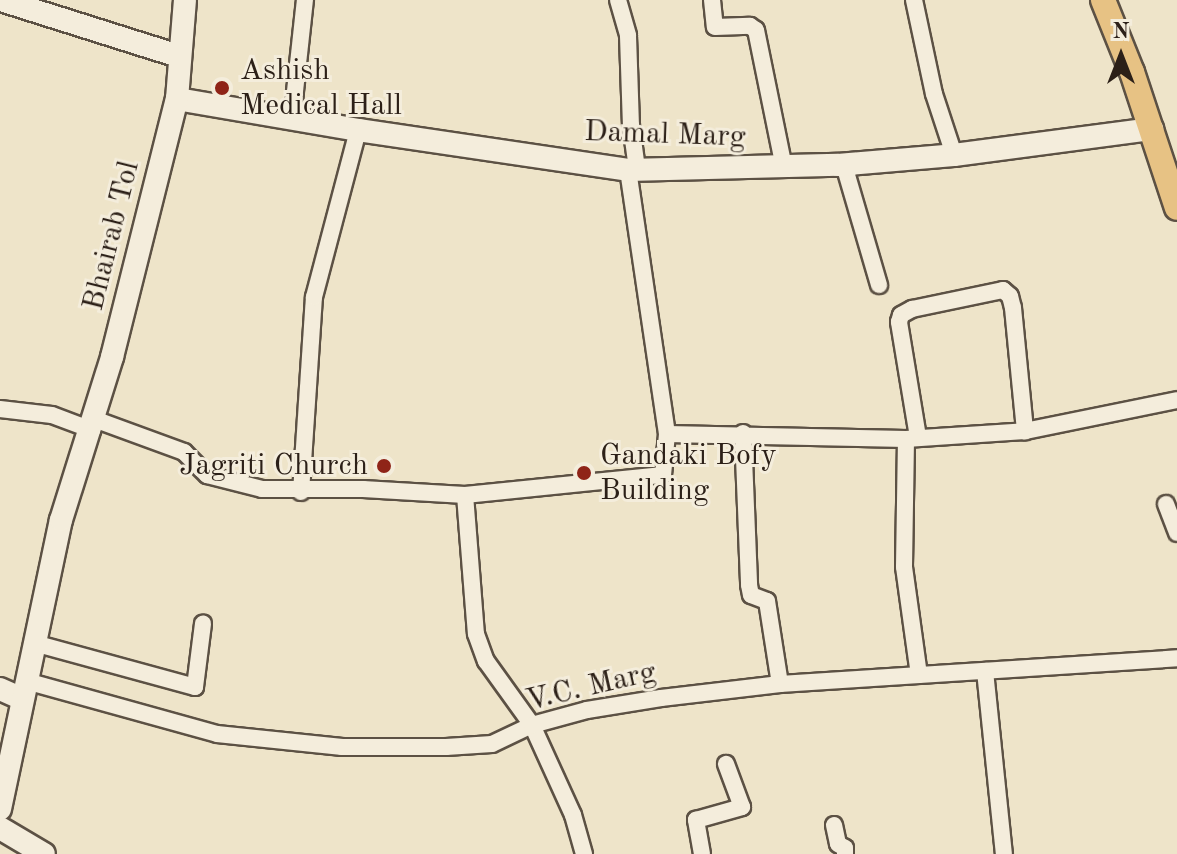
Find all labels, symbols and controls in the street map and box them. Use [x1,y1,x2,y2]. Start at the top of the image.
north arrow [1081,16,1161,96]
text: N [1113,21,1129,43]
place label: Ashish Medical Hall [240,53,402,124]
marker: Ashish Medical Hall [211,77,233,99]
street label: Damal Marg [584,114,746,156]
street label: Bhairab Tol [76,157,148,315]
place label: Gandaki Bofy Building [600,438,777,508]
place label: Jagriti Church [179,448,368,484]
marker: Jagriti Church [375,457,393,475]
marker: Gandaki Bofy Building [575,464,593,482]
street label: V.C. Marg [522,655,660,719]

